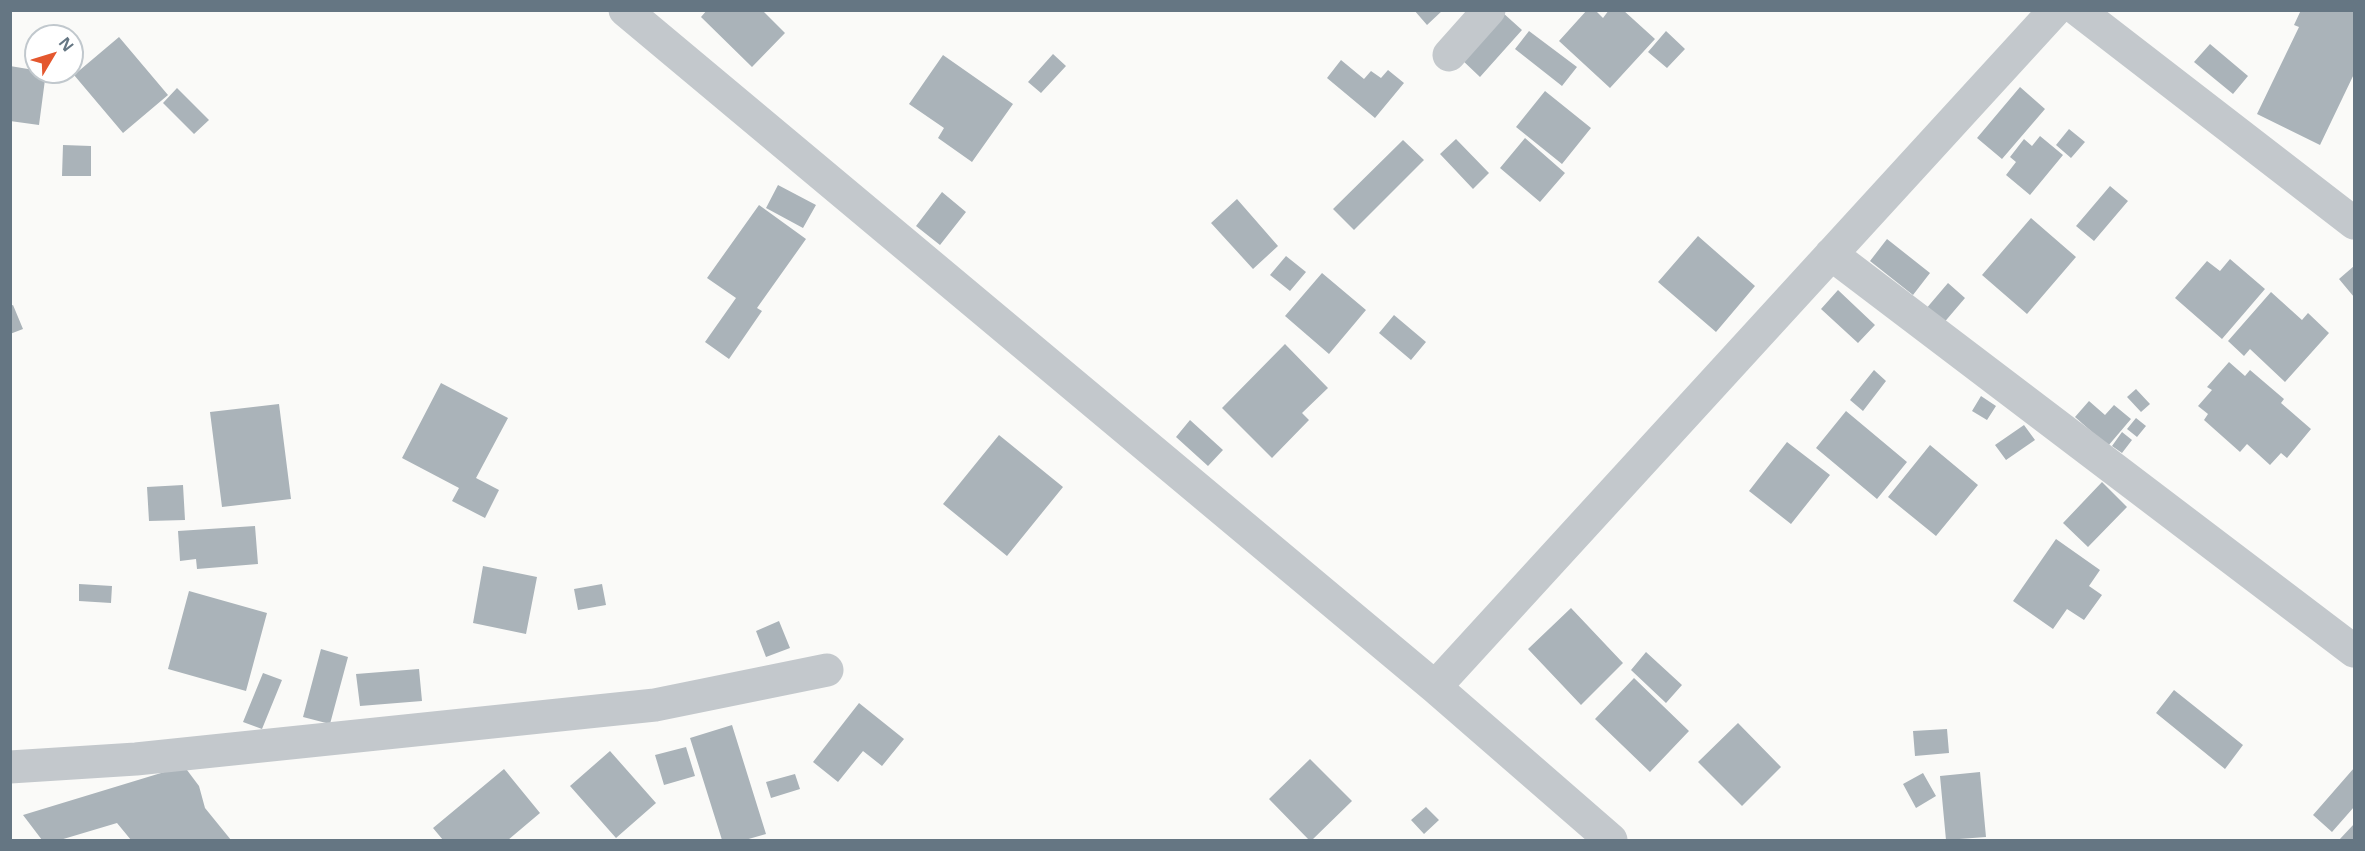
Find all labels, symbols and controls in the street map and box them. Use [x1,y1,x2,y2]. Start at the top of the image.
north arrow [24,24,84,84]
text: N [54,32,79,56]

